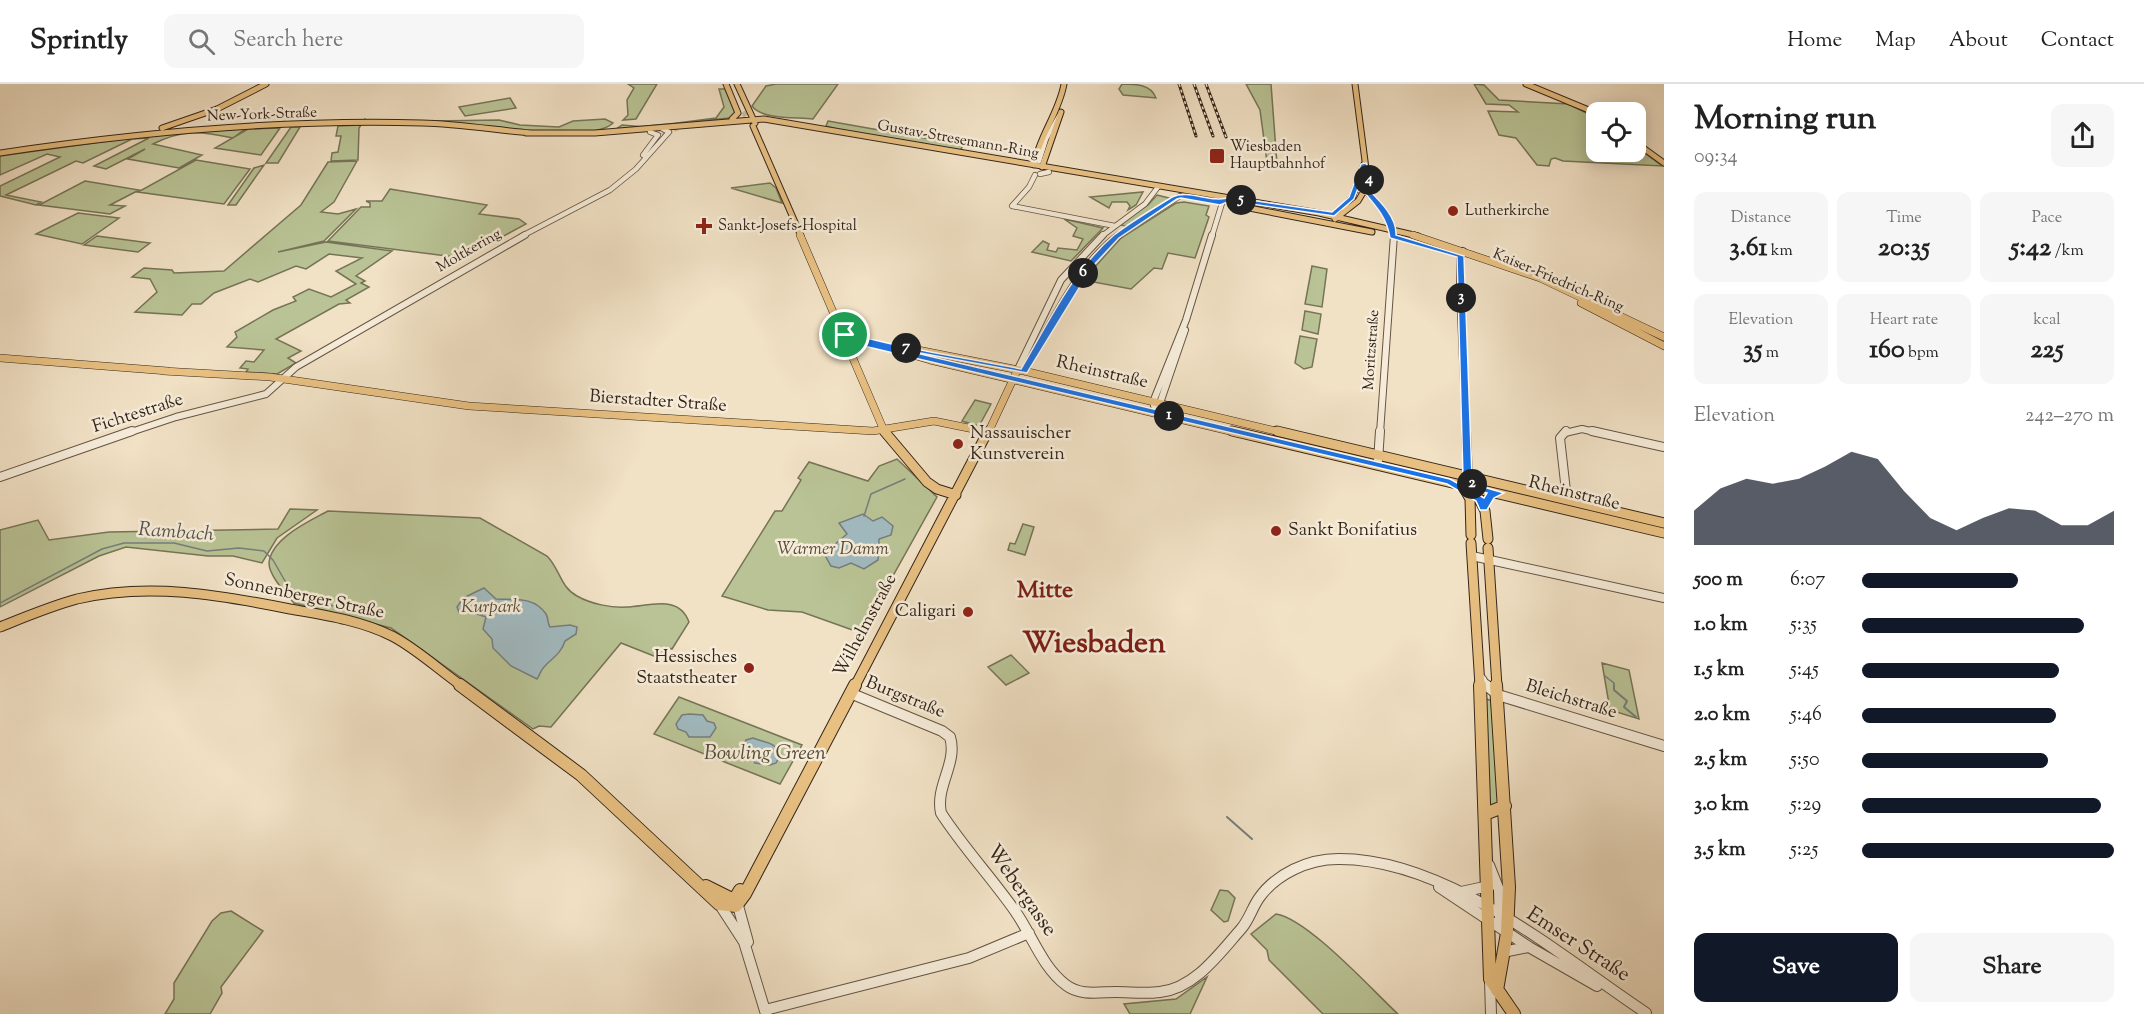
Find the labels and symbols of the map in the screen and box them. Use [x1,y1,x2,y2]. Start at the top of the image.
street label: New-York-Straße [207,103,317,127]
street label: Gustav-Stresemann-Ring [876,115,1040,165]
place label: Wiesbaden Hauptbahnhof [1230,137,1326,175]
marker: Wiesbaden Hauptbahnhof [1208,147,1226,165]
pin: 4 [1354,165,1384,195]
pin: 5 [1226,185,1256,215]
place label: Lutherkirche [1465,201,1549,222]
marker: Lutherkirche [1446,204,1460,218]
place label: Sankt-Josefs-Hospital [718,216,857,237]
marker: Sankt-Josefs-Hospital [695,217,713,235]
street label: Moltkering [433,224,505,278]
street label: Kaiser-Friedrich-Ring [1489,244,1627,318]
pin: 6 [1068,258,1098,288]
pin: 3 [1446,283,1476,313]
pin [819,309,870,360]
street label: Moritzstraße [1359,309,1385,391]
pin: 7 [891,333,921,363]
street label: Rheinstraße [1053,350,1151,396]
street label: Bierstadter Straße [588,384,728,420]
street label: Fichtestraße [89,387,187,441]
pin: 1 [1154,401,1184,431]
place label: Nassauischer Kunstverein [970,421,1071,468]
marker: Nassauischer Kunstverein [951,437,965,451]
pin: 2 [1457,469,1487,499]
street label: Rheinstraße [1525,470,1623,518]
water label: Rambach [137,516,215,550]
place label: Sankt Bonifatius [1288,518,1417,544]
marker: Sankt Bonifatius [1269,524,1283,538]
park label: Warmer Damm [777,537,889,563]
street label: Sonnenberger Straße [222,567,386,627]
street label: Wilhelmstraße [828,570,904,682]
district label: Mitte [1017,574,1073,608]
park label: Kurpark [461,595,521,621]
place label: Caligari [895,599,956,625]
marker: Caligari [961,605,975,619]
district label: Wiesbaden [1022,623,1166,666]
place label: Hessisches Staatstheater [636,645,737,692]
marker: Hessisches Staatstheater [742,661,756,675]
street label: Burgstraße [861,670,949,726]
street label: Bleichstraße [1522,674,1620,726]
park label: Bowling Green [704,739,826,769]
street label: Webergasse [978,839,1064,943]
street label: Emser Straße [1520,900,1636,990]

